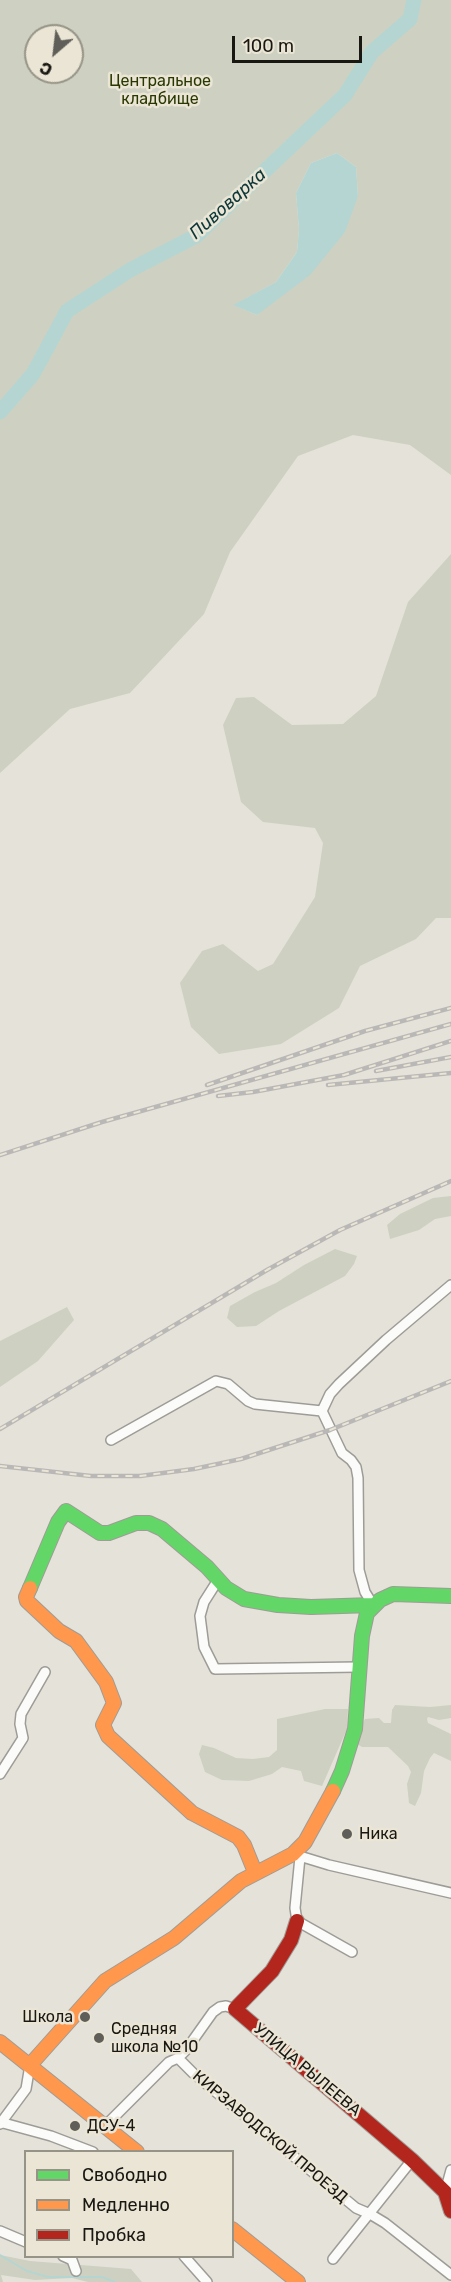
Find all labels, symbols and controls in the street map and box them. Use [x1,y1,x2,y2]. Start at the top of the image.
north arrow [24,24,84,84]
scale bar [235,24,366,62]
text: 100 m [243,35,294,57]
text: С [37,58,56,80]
park label: Центральное кладбище [109,71,211,109]
water label: Пивоварка [185,164,271,244]
place label: Ника [359,1824,398,1844]
marker: Ника [340,1827,354,1841]
place label: Школа [22,2007,73,2027]
marker: Школа [78,2010,92,2024]
place label: Средняя школа №10 [111,2019,198,2057]
street label: УЛИЦА РЫЛЕЕВА [250,2020,364,2120]
marker: Средняя школа №10 [92,2031,106,2045]
street label: КИРЗАВОДСКОЙ ПРОЕЗД [189,2067,351,2207]
place label: ДСУ-4 [87,2116,135,2136]
marker: ДСУ-4 [68,2119,82,2133]
legend [24,2150,234,2258]
text: Свободно [82,2164,167,2186]
text: Медленно [82,2194,170,2216]
text: Пробка [82,2224,146,2246]

